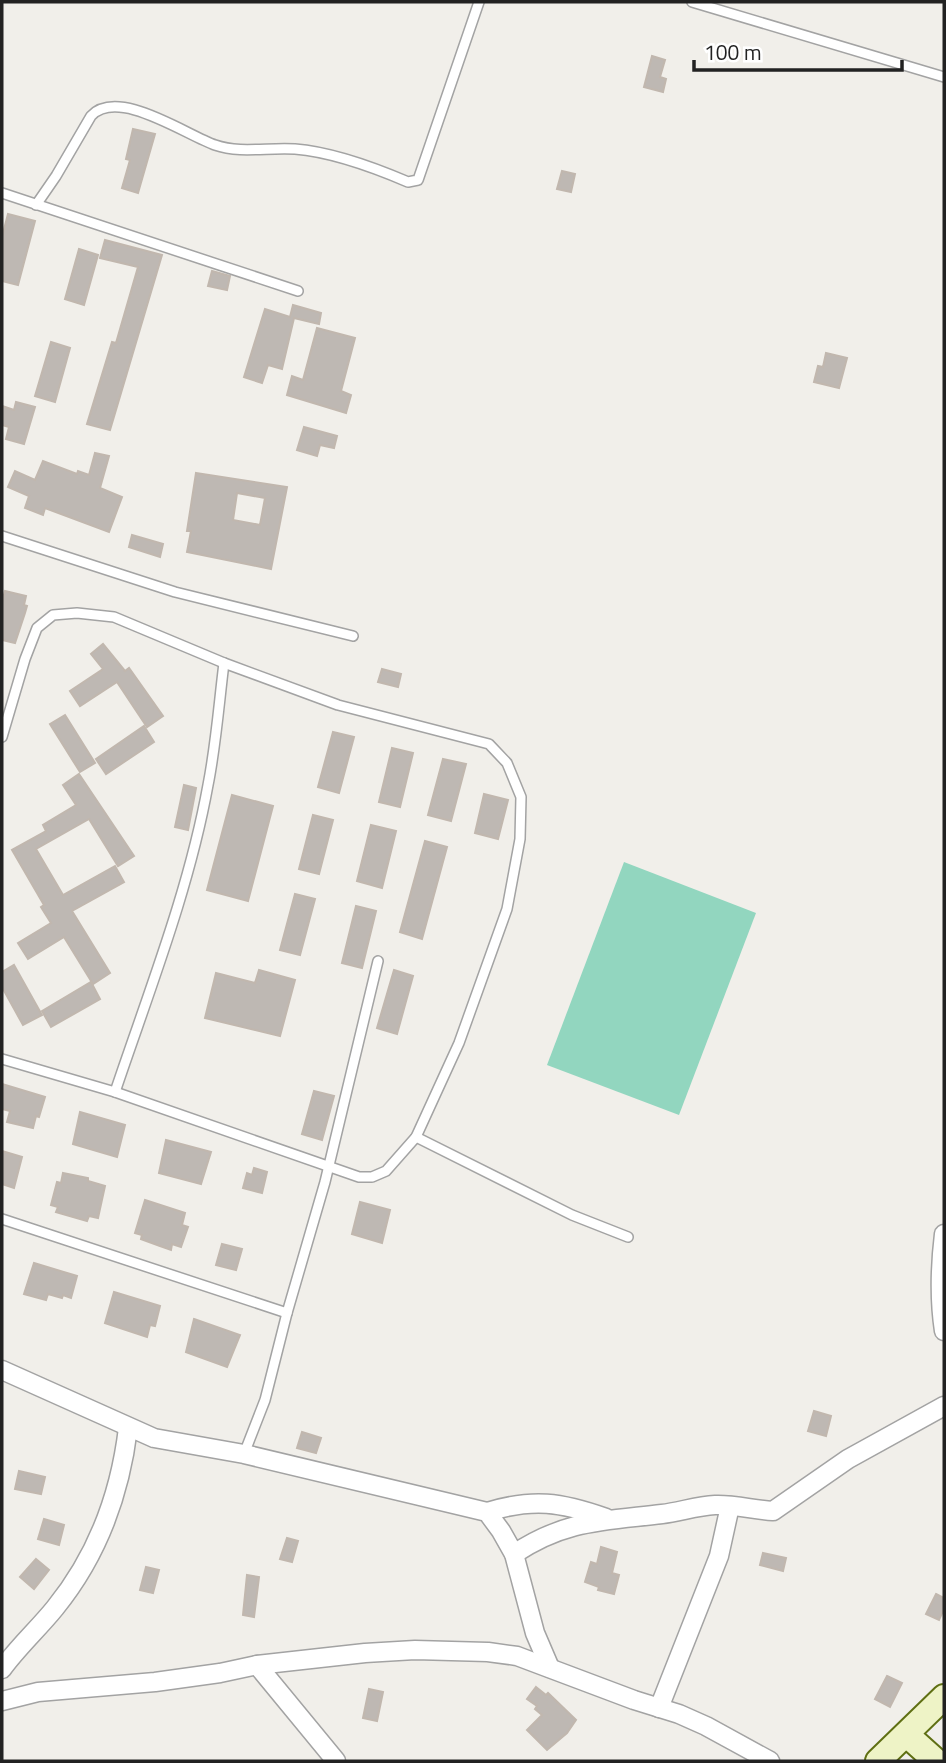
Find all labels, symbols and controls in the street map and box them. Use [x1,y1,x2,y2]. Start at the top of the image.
scale bar [694,28,902,72]
text: 100 m [704,36,761,68]

